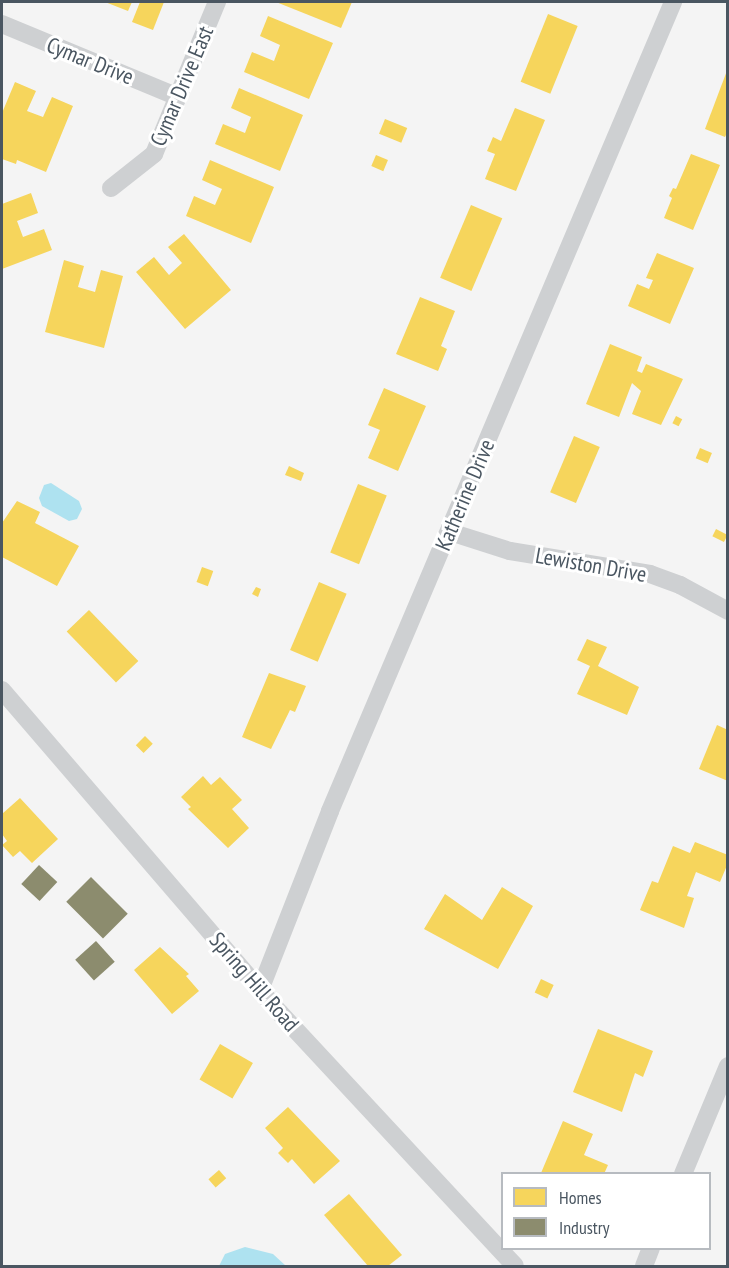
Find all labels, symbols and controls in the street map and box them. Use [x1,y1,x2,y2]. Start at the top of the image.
street label: Cymar Drive East [145,22,219,150]
street label: Cymar Drive [43,32,137,90]
street label: Katherine Drive [430,435,500,555]
street label: Lewiston Drive [534,542,648,588]
street label: Spring Hill Road [204,927,304,1037]
legend [501,1172,711,1250]
text: Homes [559,1186,602,1209]
text: Industry [559,1216,609,1239]

